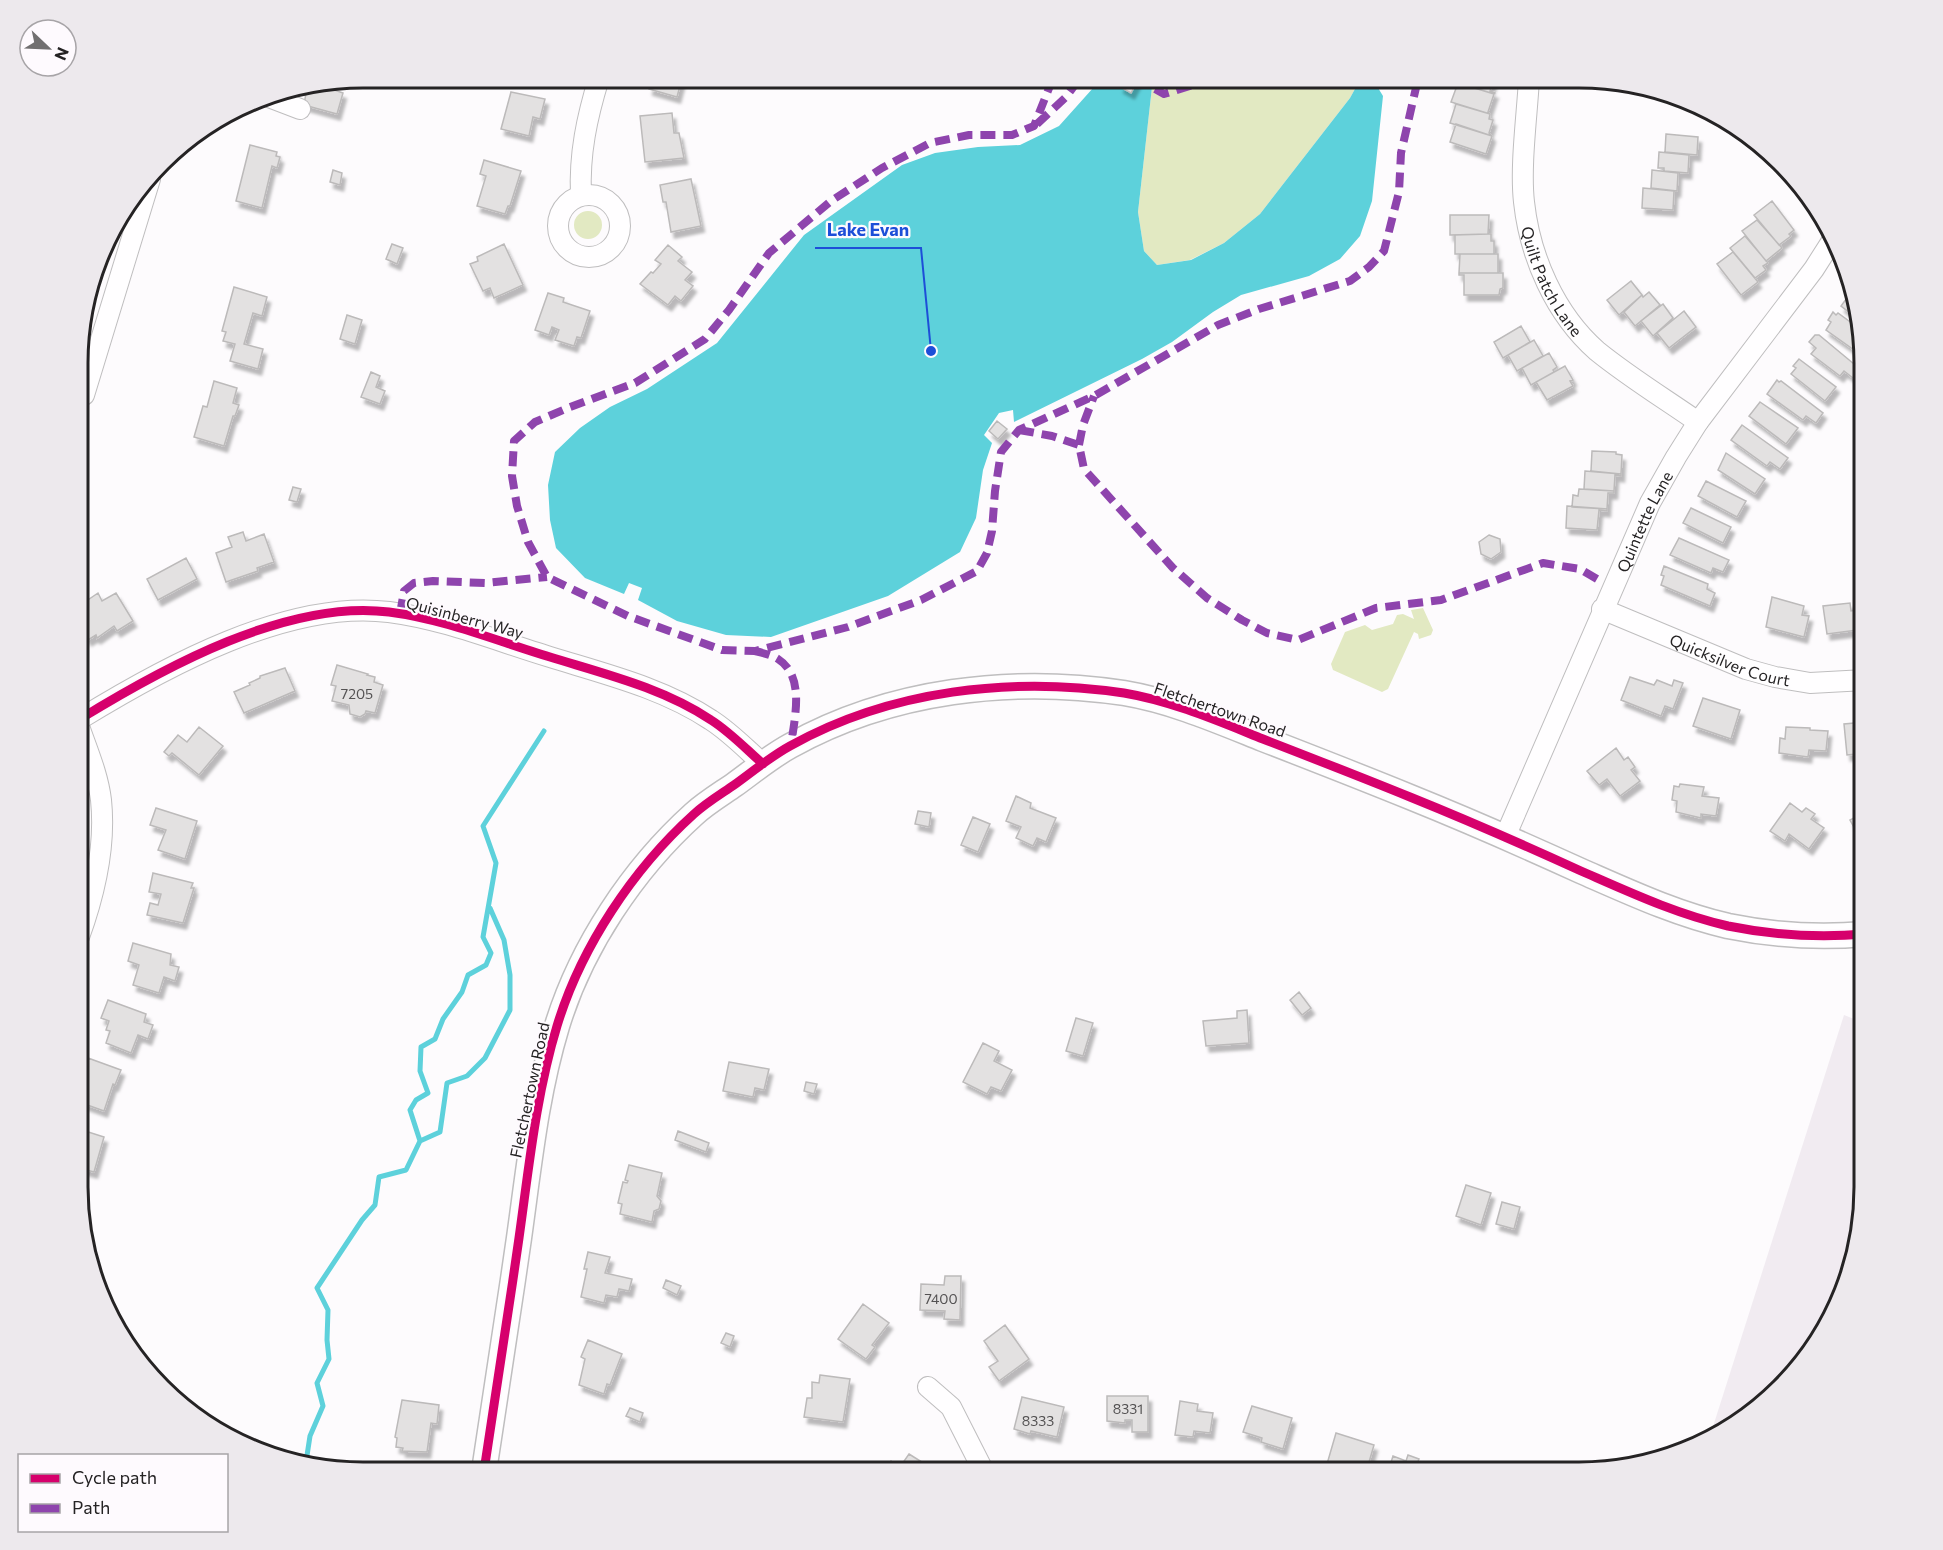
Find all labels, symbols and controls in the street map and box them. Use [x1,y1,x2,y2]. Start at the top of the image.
north arrow [18,18,78,78]
text: N [51,45,73,63]
callout: Lake Evan [815,212,921,248]
text: Lake Evan [827,218,909,240]
street label: Quilt Patch Lane [1519,224,1587,340]
street label: Quintette Lane [1612,467,1676,575]
street label: Quisinberry Way [404,592,526,642]
street label: Quicksilver Court [1667,629,1792,689]
street label: Fletchertown Road [1152,678,1288,740]
house number: 7205 [341,685,373,702]
street label: Fletchertown Road [505,1021,553,1159]
house number: 7400 [924,1290,958,1307]
house number: 8331 [1113,1400,1143,1417]
house number: 8333 [1022,1412,1054,1429]
legend [18,1454,228,1532]
text: Cycle path [72,1466,157,1488]
text: Path [72,1496,110,1518]

